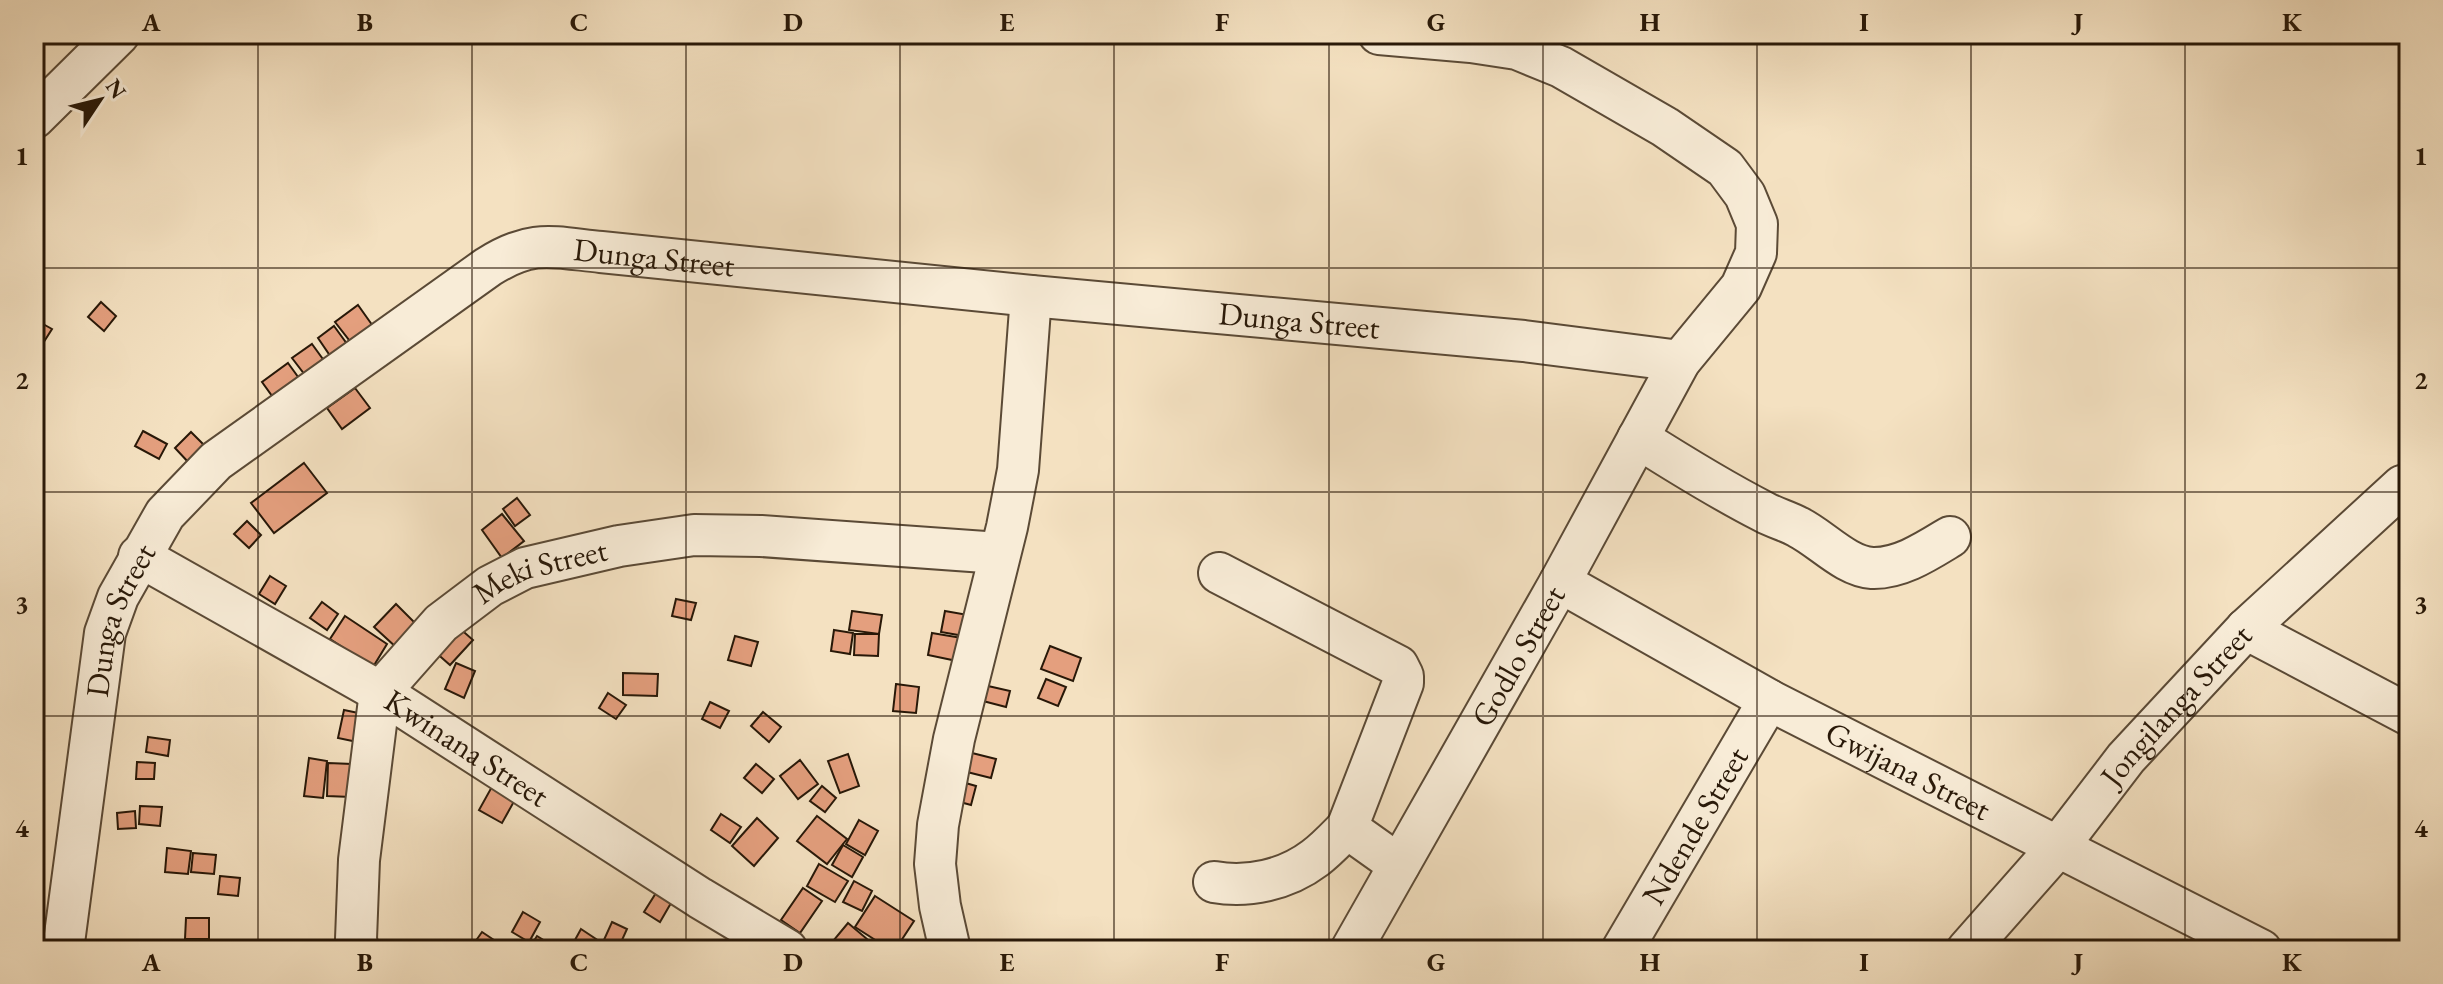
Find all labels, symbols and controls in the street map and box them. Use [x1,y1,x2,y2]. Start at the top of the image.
text: A [141,5,161,39]
text: B [357,5,373,39]
text: C [570,5,588,39]
text: D [783,5,803,39]
text: E [1000,5,1015,39]
text: F [1215,5,1229,39]
text: G [1427,5,1446,39]
text: H [1640,5,1661,39]
text: I [1859,5,1869,39]
text: J [2070,5,2083,39]
text: K [2282,5,2303,39]
north arrow [60,60,140,140]
text: N [99,73,133,105]
text: 1 [15,139,29,173]
text: 1 [2414,139,2428,173]
street label: Dunga Street [571,228,737,287]
street label: Dunga Street [1217,292,1381,349]
text: 2 [15,363,29,397]
text: 2 [2414,363,2428,397]
street label: Meki Street [464,528,611,613]
street label: Dunga Street [76,536,165,700]
street label: Godlo Street [1461,578,1575,734]
text: 3 [15,587,29,621]
text: 3 [2414,587,2428,621]
street label: Jongilanga Street [2089,615,2261,797]
street label: Kwinana Street [377,679,557,816]
street label: Gwijana Street [1819,711,1998,830]
street label: Ndende Street [1632,739,1758,913]
text: 4 [15,811,29,845]
text: 4 [2414,811,2428,845]
text: A [141,945,161,979]
text: B [357,945,373,979]
text: C [570,945,588,979]
text: D [783,945,803,979]
text: E [1000,945,1015,979]
text: F [1215,945,1229,979]
text: G [1427,945,1446,979]
text: H [1640,945,1661,979]
text: I [1859,945,1869,979]
text: J [2070,945,2083,979]
text: K [2282,945,2303,979]

